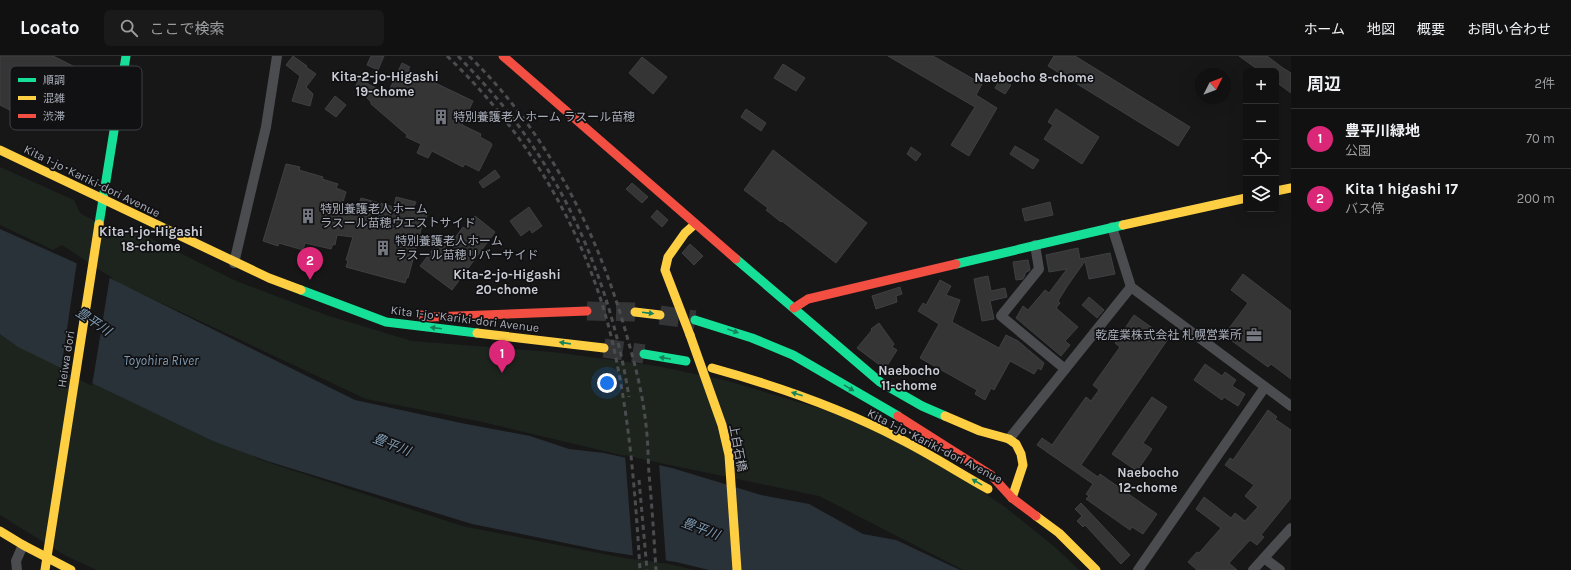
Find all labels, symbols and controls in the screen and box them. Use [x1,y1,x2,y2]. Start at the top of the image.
search box [104,10,384,46]
text: Locato [20,17,80,39]
icon: search [118,17,140,39]
text: ここで検索 [150,20,225,38]
text: ホーム [1303,21,1345,38]
text: 地図 [1367,21,1395,38]
text: 概要 [1417,21,1445,38]
text: お問い合わせ [1467,21,1551,38]
legend [10,66,142,130]
north arrow [1195,68,1231,104]
map controls [1243,68,1279,212]
button: + [1243,68,1279,104]
district label: Kita-2-jo-Higashi 19-chome [331,69,439,99]
district label: Naebocho 8-chome [974,70,1094,85]
text: 順調 [43,74,65,87]
text: 周辺 [1307,74,1341,94]
text: 2件 [1534,76,1555,91]
text: 混雑 [43,92,65,105]
button: − [1243,104,1279,140]
building icon: 特別養護老人ホーム ラスール苗穂 [432,108,450,126]
text: 渋滞 [43,110,65,123]
place label: 特別養護老人ホーム ラスール苗穂 [453,110,635,124]
text: 豊平川緑地 [1345,122,1420,140]
text: 1 [1318,131,1322,146]
text: 70 m [1526,131,1555,146]
button: locate [1243,140,1279,176]
street label: Kita 1-jo･Kariki-dori Avenue [22,142,162,220]
text: 公園 [1345,143,1371,158]
button: layers [1243,176,1279,212]
text: Kita 1 higashi 17 [1345,180,1458,198]
text: 2 [1316,191,1324,206]
text: 200 m [1517,191,1555,206]
text: バス停 [1345,201,1384,216]
place label: 特別養護老人ホーム ラスール苗穂ウエストサイド [320,202,476,230]
building icon: 特別養護老人ホーム ラスール苗穂ウエストサイド [299,207,317,225]
district label: Kita-1-jo-Higashi 18-chome [99,224,203,254]
place label: 特別養護老人ホーム ラスール苗穂リバーサイド [395,234,539,262]
building icon: 特別養護老人ホーム ラスール苗穂リバーサイド [374,239,392,257]
pin: 2 [297,247,323,280]
district label: Kita-2-jo-Higashi 20-chome [453,267,561,297]
street label: Kita 1-jo･Kariki-dori Avenue [390,303,540,335]
water label: 豊平川 [73,304,116,340]
one-way arrow [642,310,654,316]
one-way arrow [430,325,442,331]
office icon: 乾産業株式会社 札幌営業所 [1245,326,1263,344]
place label: 乾産業株式会社 札幌営業所 [1095,328,1242,342]
one-way arrow [727,329,739,335]
street label: Heiwa dori [55,330,77,388]
pin: 1 [489,340,515,373]
one-way arrow [559,340,571,346]
water label: Toyohira River [124,353,199,368]
one-way arrow [659,355,671,361]
district label: Naebocho 11-chome [878,363,940,393]
your location [597,373,617,393]
one-way arrow [844,384,854,392]
one-way arrow [791,391,803,397]
street label: Kita 1-jo･Kariki-dori Avenue [865,406,1005,486]
street label: 上白石橋 [727,423,749,473]
water label: 豊平川 [371,430,415,459]
district label: Naebocho 12-chome [1117,465,1179,495]
one-way arrow [972,478,982,486]
water label: 豊平川 [680,514,724,543]

